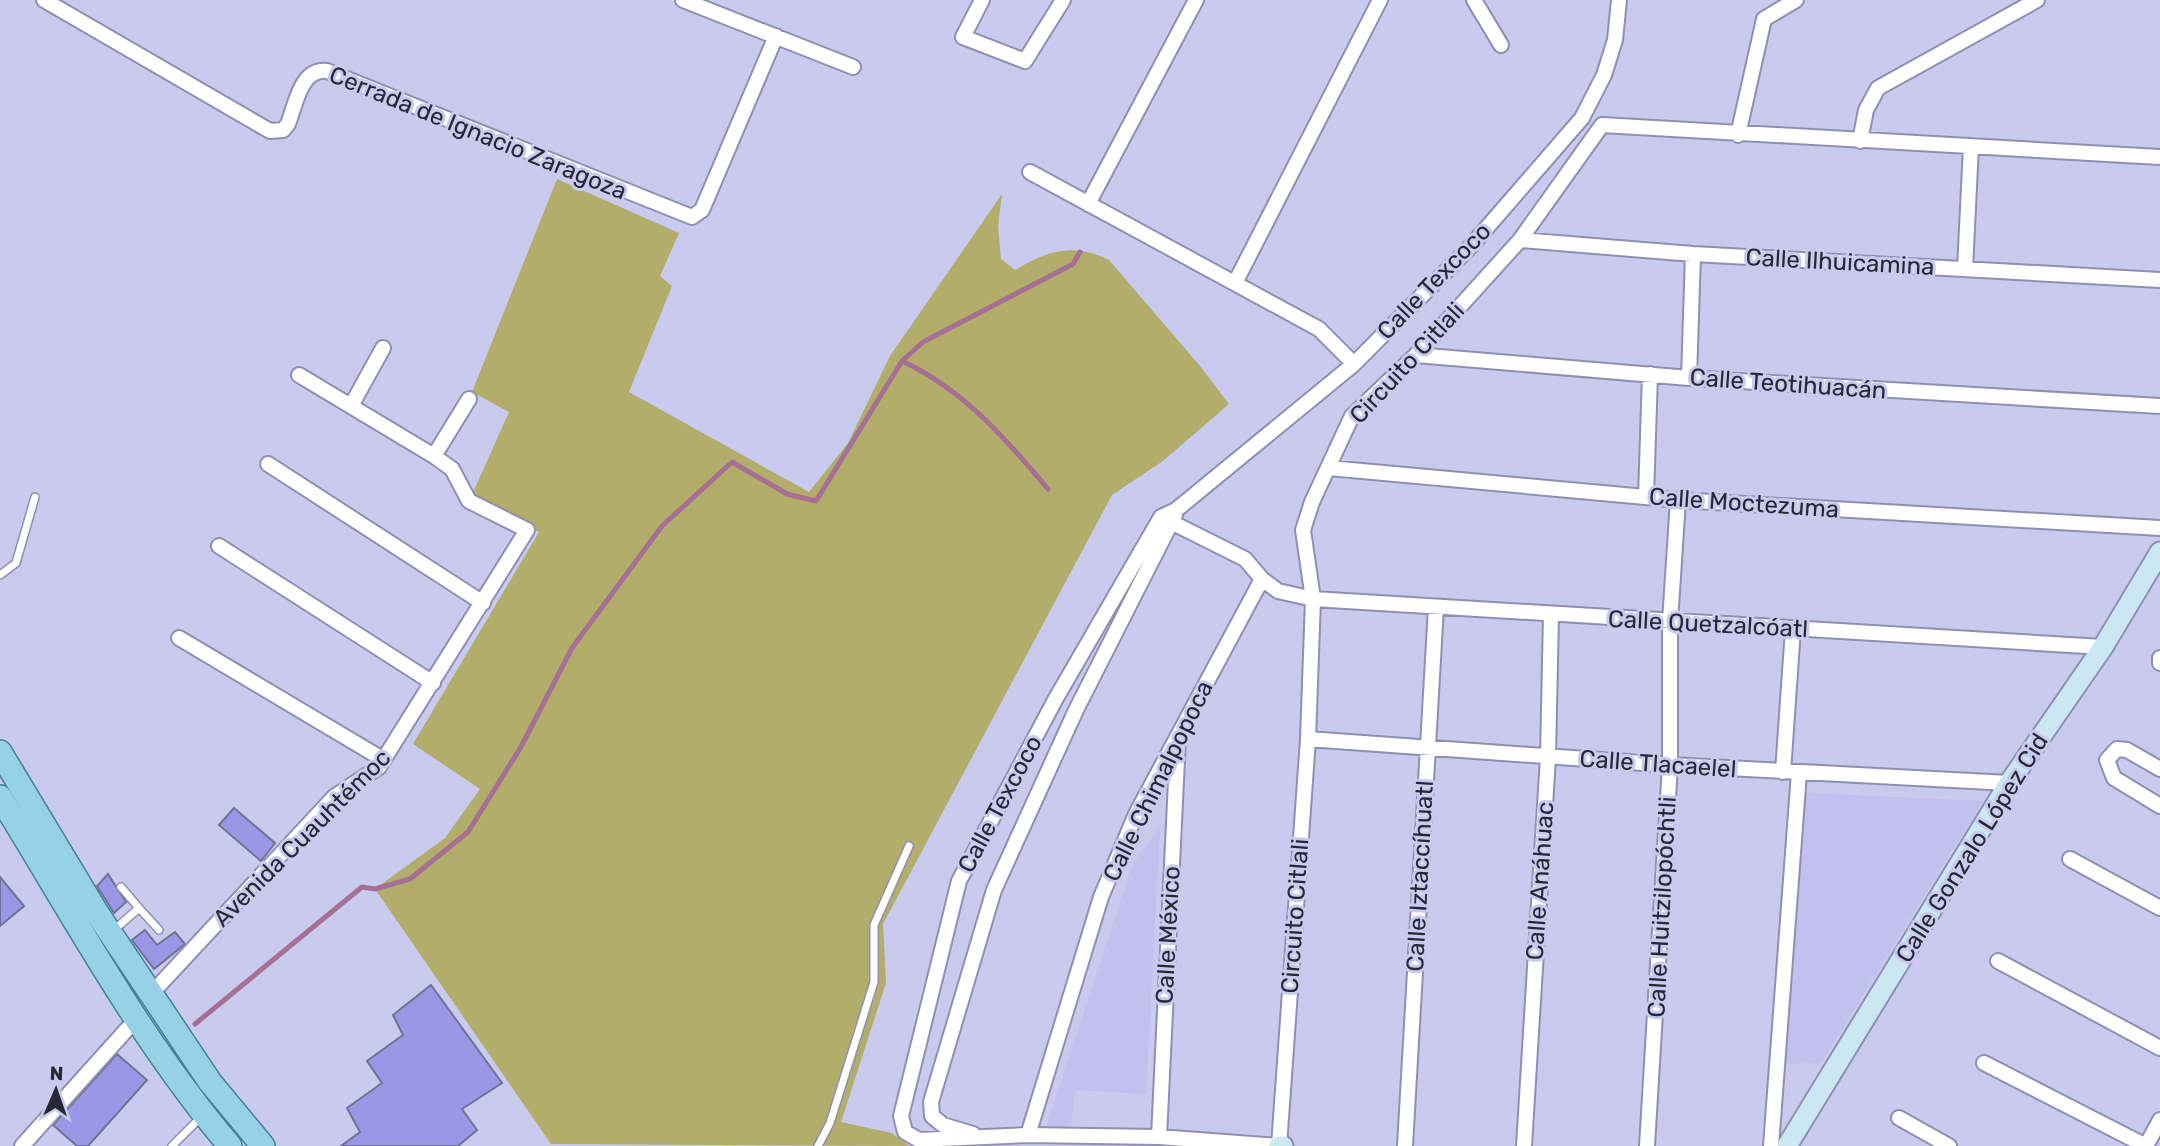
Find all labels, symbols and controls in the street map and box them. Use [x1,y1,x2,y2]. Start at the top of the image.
street label: Cerrada de Ignacio Zaragoza [325,60,631,206]
street label: Calle Texcoco [1371,217,1497,345]
street label: Calle Ilhuicamina [1745,243,1935,281]
street label: Circuito Citlali [1344,297,1470,429]
street label: Calle Teotihuacán [1689,363,1887,405]
street label: Calle Moctezuma [1648,482,1840,524]
street label: Calle Quetzalcóatl [1607,605,1809,643]
street label: Calle Chimalpopoca [1097,676,1219,886]
street label: Calle Gonzalo López Cid [1890,728,2054,968]
street label: Calle Texcoco [952,731,1048,877]
street label: Avenida Cuauhtémoc [208,744,396,932]
street label: Calle Tlacaelel [1579,745,1737,783]
street label: Calle Iztaccíhuatl [1401,780,1439,972]
street label: Calle Huitzilopóchtli [1642,796,1682,1018]
street label: Calle Anáhuac [1520,801,1560,961]
street label: Circuito Citlali [1276,838,1314,994]
street label: Calle México [1150,865,1186,1005]
north arrow [21,1055,91,1125]
text: N [49,1062,64,1085]

